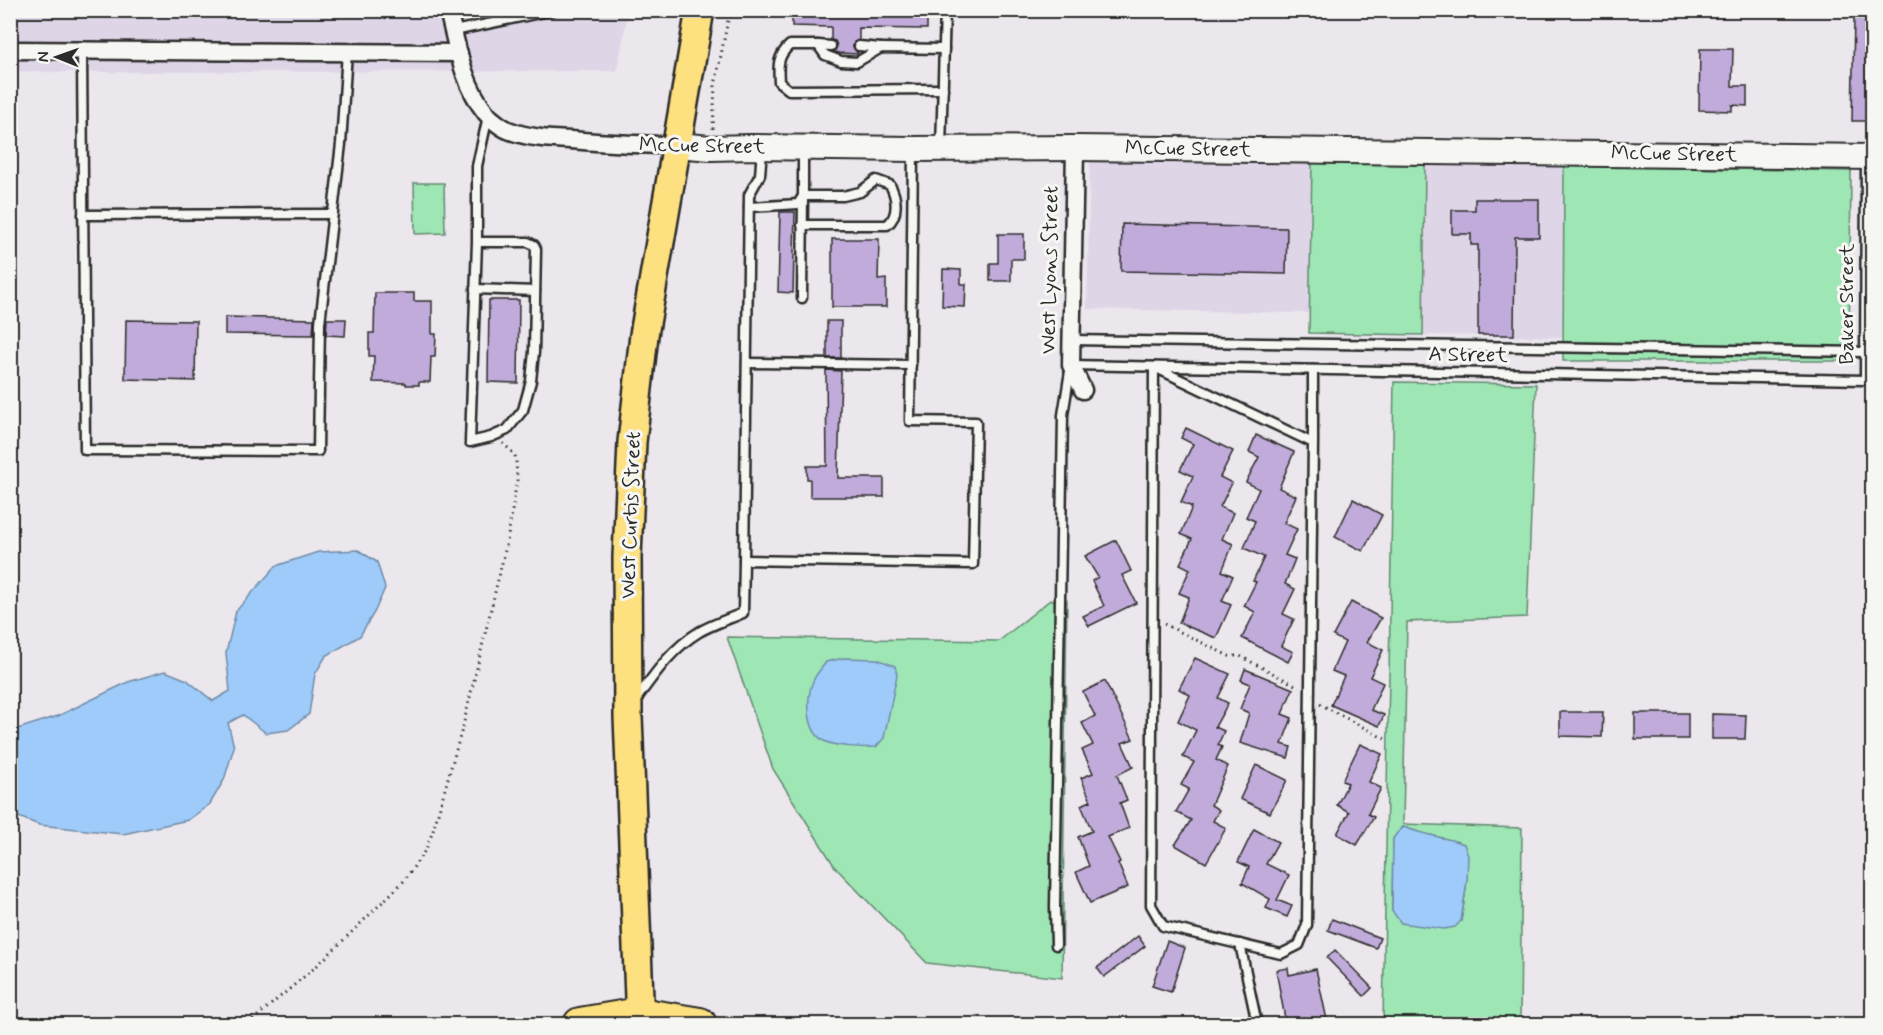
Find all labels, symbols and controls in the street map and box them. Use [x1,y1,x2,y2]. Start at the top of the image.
north arrow [27,27,87,87]
text: N [33,51,54,62]
street label: McCue Street [639,131,766,161]
street label: McCue Street [1125,134,1252,164]
street label: McCue Street [1611,139,1738,169]
street label: West Lyons Street [1035,185,1065,354]
street label: Baker Street [1833,243,1861,365]
street label: A Street [1428,340,1509,370]
street label: West Curtis Street [614,431,648,599]

